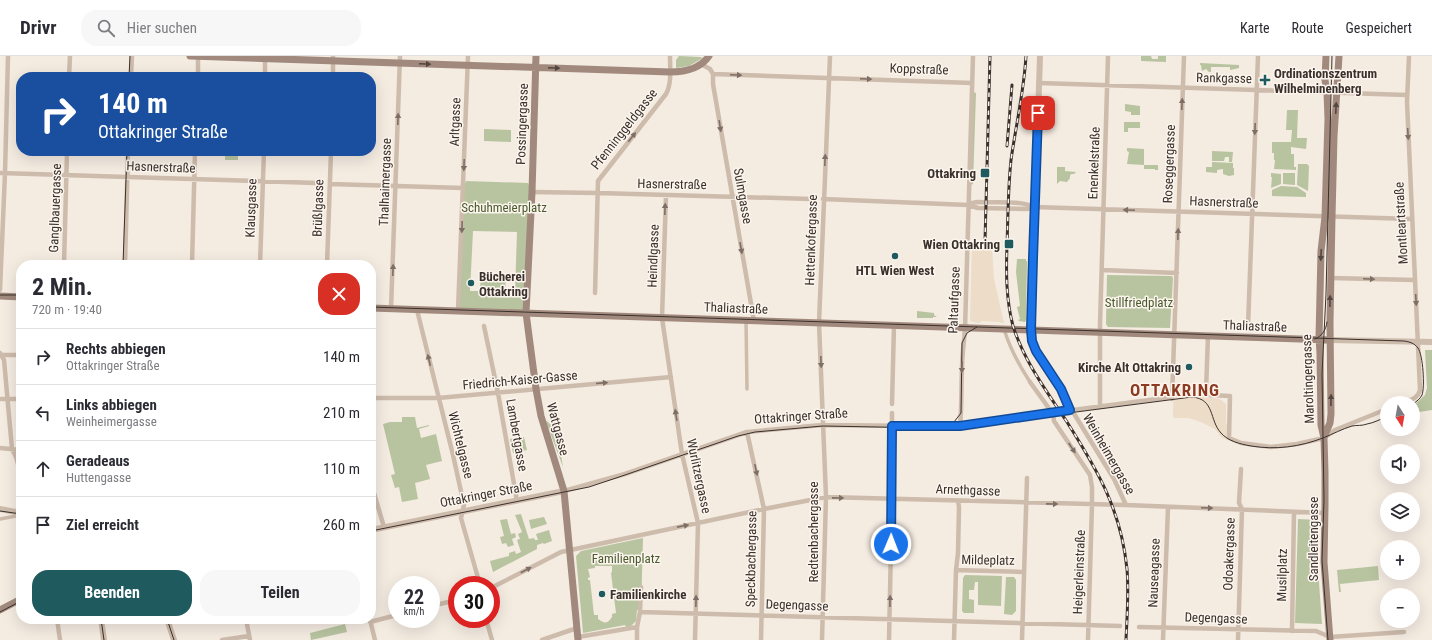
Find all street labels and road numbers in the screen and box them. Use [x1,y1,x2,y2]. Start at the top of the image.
street label: Koppstraße [889,60,949,78]
street label: Rankgasse [1196,70,1252,86]
street label: Possingergasse [513,83,531,165]
street label: Pfenninggeldgasse [588,86,660,172]
street label: Arltgasse [447,97,463,147]
street label: Roseggergasse [1160,124,1178,204]
street label: Enenkelstraße [1085,126,1103,200]
street label: Thalhaimergasse [376,138,394,226]
street label: Hasnerstraße [126,158,196,176]
street label: Ganglbauergasse [46,163,64,253]
street label: Sulmgasse [731,167,755,225]
street label: Hasnerstraße [637,176,707,192]
street label: Klausgasse [242,178,260,238]
street label: Brüßlgasse [309,179,327,237]
street label: Montleartstraße [1391,181,1411,265]
street label: Hasnerstraße [1189,193,1259,211]
street label: Hettenkofergasse [802,194,820,286]
street label: Heindlgasse [644,224,662,288]
street label: Paltaufgasse [945,266,963,334]
street label: Thaliastraße [704,299,768,317]
street label: Thaliastraße [1223,317,1287,335]
street label: Maroltingergasse [1299,334,1317,424]
street label: Friedrich-Kaiser-Gasse [462,367,578,393]
street label: Lambertgasse [503,398,531,472]
street label: Wattgasse [544,401,572,457]
street label: Ottakringer Straße [754,405,848,427]
street label: Wichtelgasse [445,410,477,480]
street label: Weinheimergasse [1080,411,1138,497]
street label: Wurlitzergasse [684,437,714,515]
street label: Ottakringer Straße [439,478,533,510]
street label: Redtenbachergasse [806,481,821,583]
street label: Arnethgasse [935,481,1001,499]
street label: Sandleitengasse [1306,497,1321,581]
street label: Speckbachergasse [743,511,759,607]
street label: Odoakergasse [1220,517,1238,591]
street label: Heigerleinstraße [1070,529,1088,615]
street label: Nauseagasse [1145,538,1163,608]
street label: Musilplatz [1274,548,1290,602]
street label: Mildeplatz [961,552,1015,568]
street label: Degengasse [765,596,829,614]
street label: Degengasse [1184,609,1248,627]

